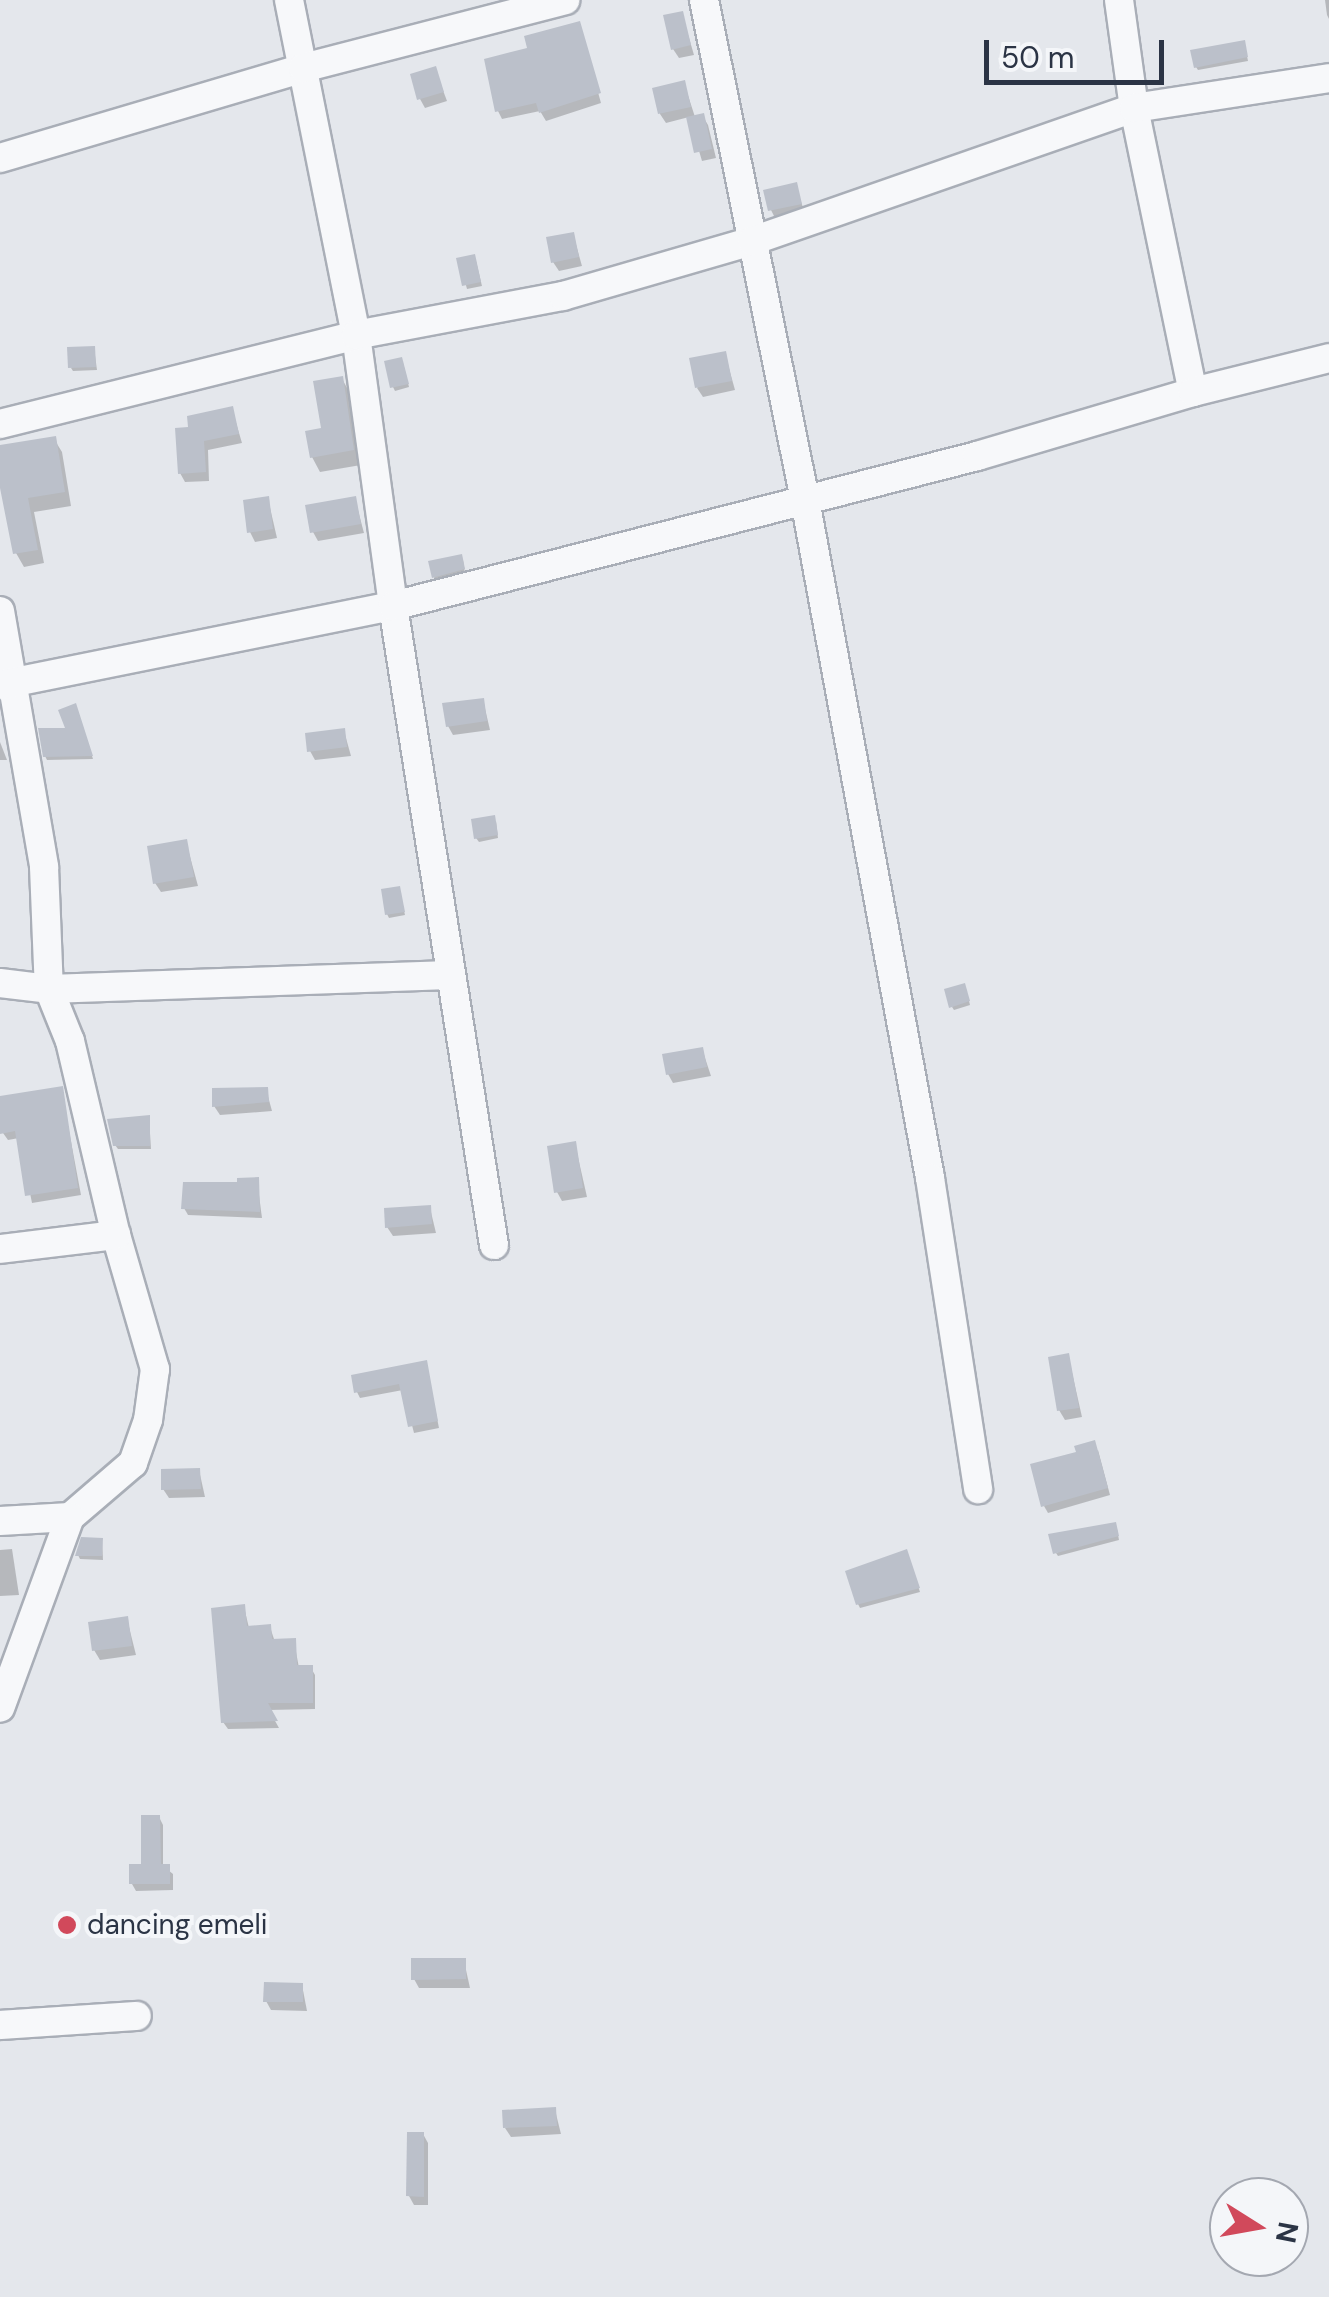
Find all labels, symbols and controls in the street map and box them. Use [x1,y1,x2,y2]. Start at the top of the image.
scale bar [989,20,1169,82]
text: 50 m [1001,38,1075,77]
place label: dancing emeli [87,1908,267,1942]
marker: dancing emeli [56,1914,78,1936]
north arrow [1209,2177,1309,2277]
text: N [1267,2219,1307,2246]

